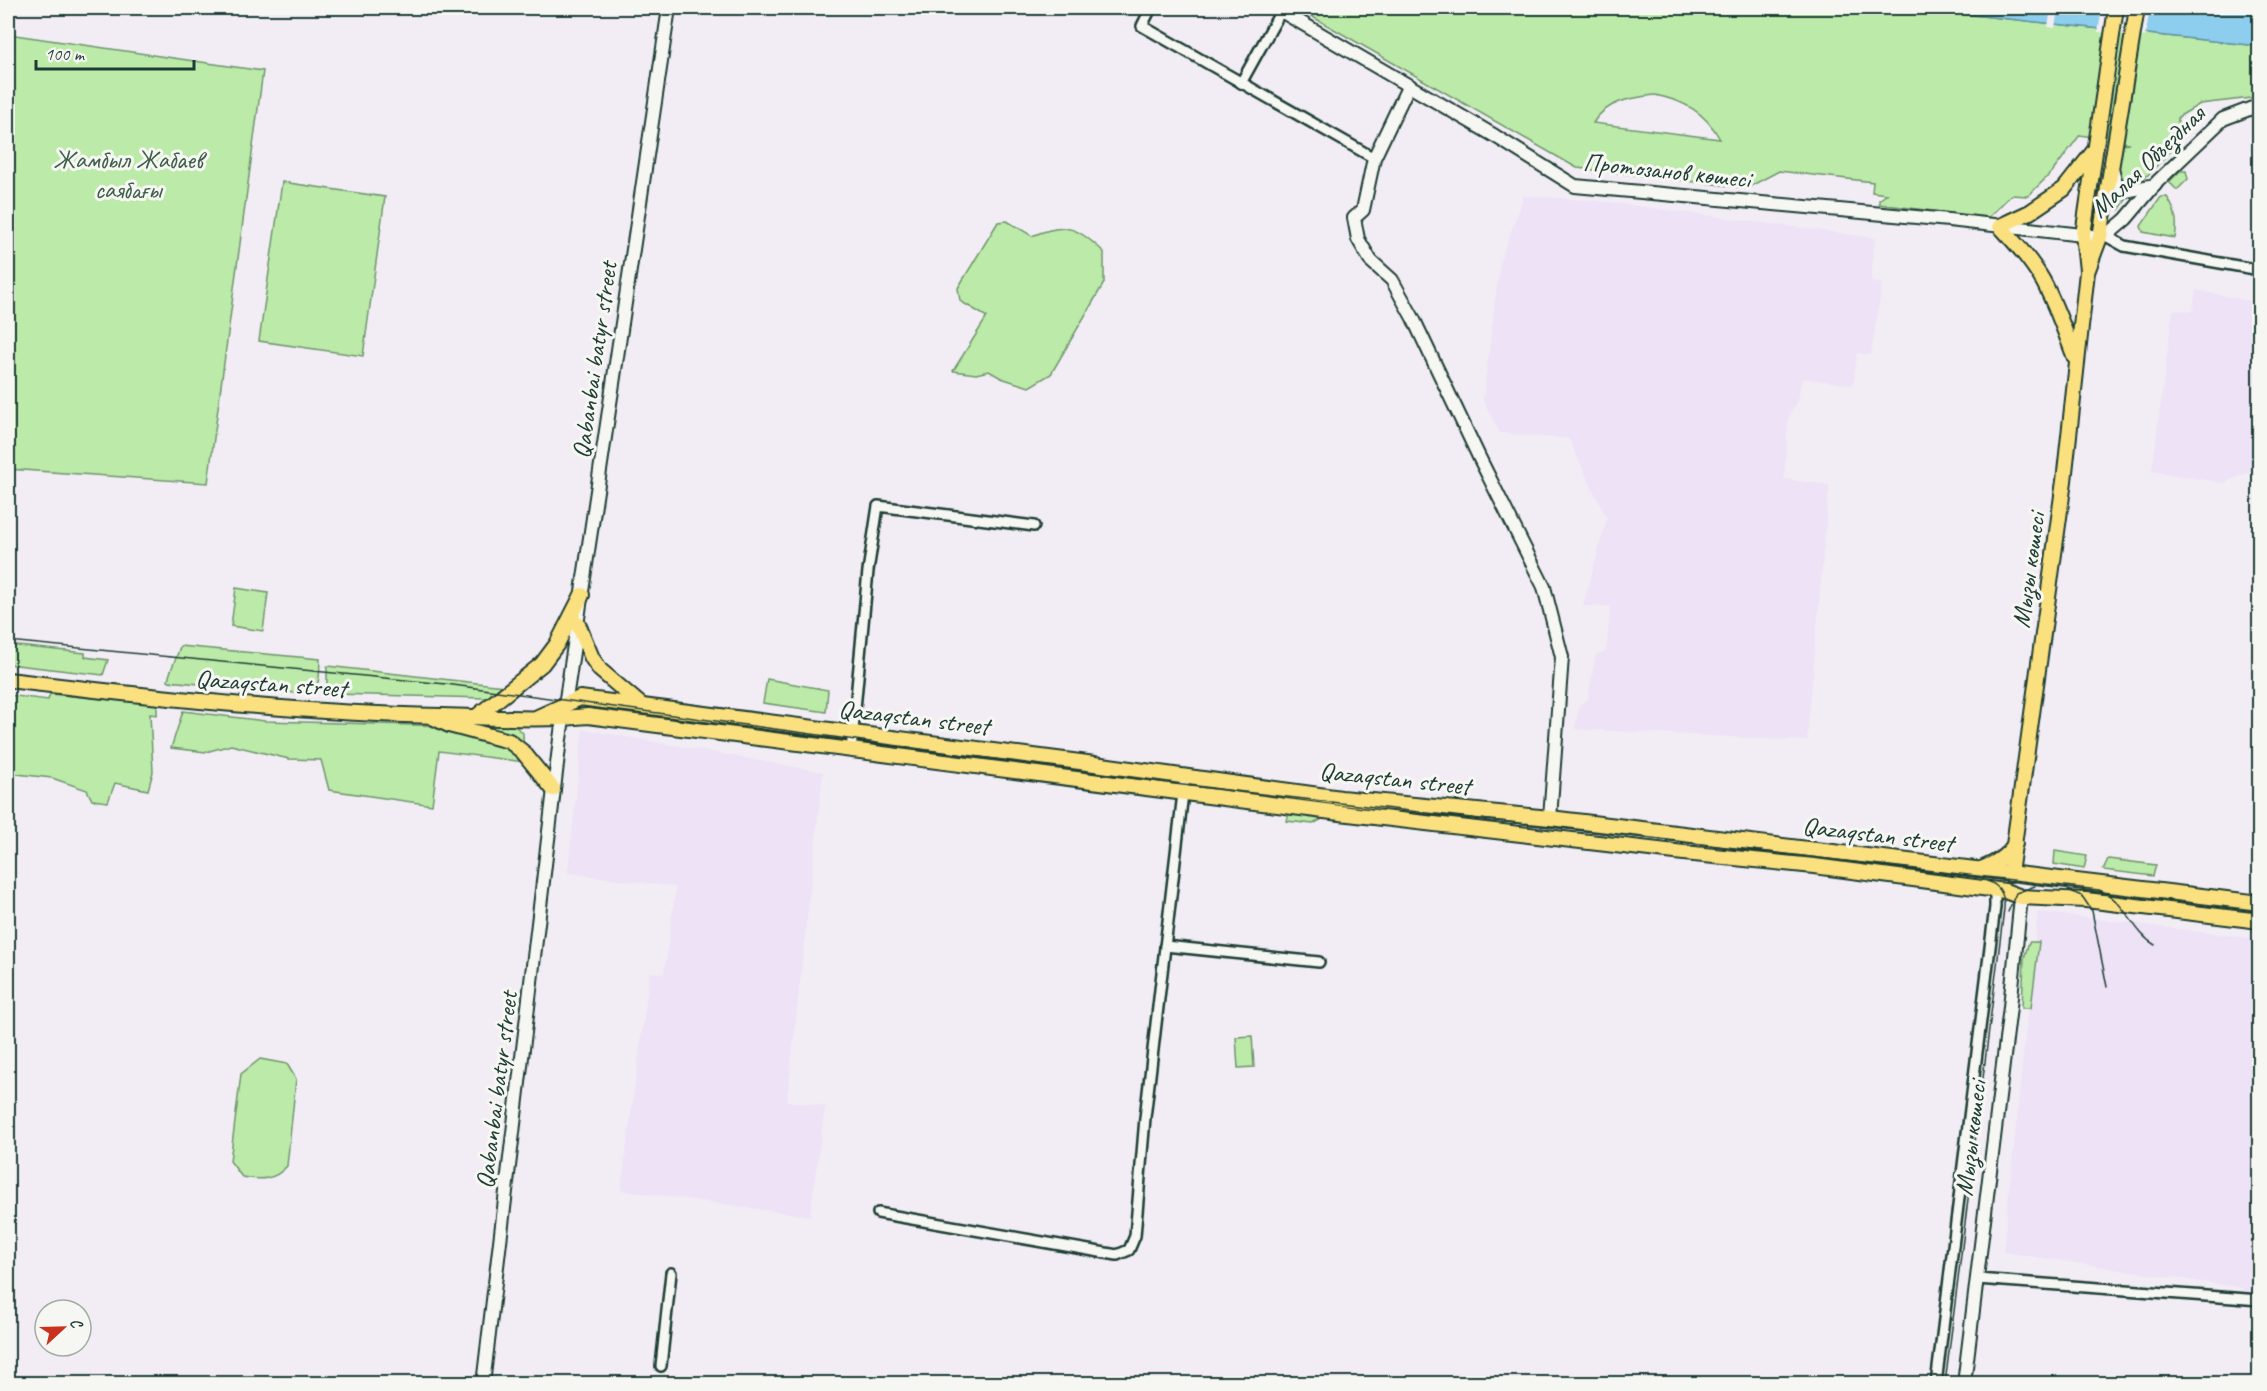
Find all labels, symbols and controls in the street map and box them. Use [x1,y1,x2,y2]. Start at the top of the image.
scale bar [36,33,194,71]
text: 100 m [45,43,86,65]
street label: Малая Объездная [2083,97,2214,225]
park label: Жамбыл Жабаев саябағы [53,143,208,206]
street label: Протозанов көшесі [1582,145,1755,196]
street label: Qabanbai batyr street [564,257,625,460]
street label: Мызы көшесі [2004,507,2054,630]
street label: Qazaqstan street [194,662,351,705]
street label: Qazaqstan street [837,692,994,744]
street label: Qazaqstan street [1318,754,1475,803]
street label: Qazaqstan street [1801,809,1958,861]
street label: Qabanbai batyr street [468,987,525,1190]
street label: Мызы көшесі [1947,1075,1995,1198]
north arrow [33,1298,93,1358]
text: С [65,1315,88,1332]

